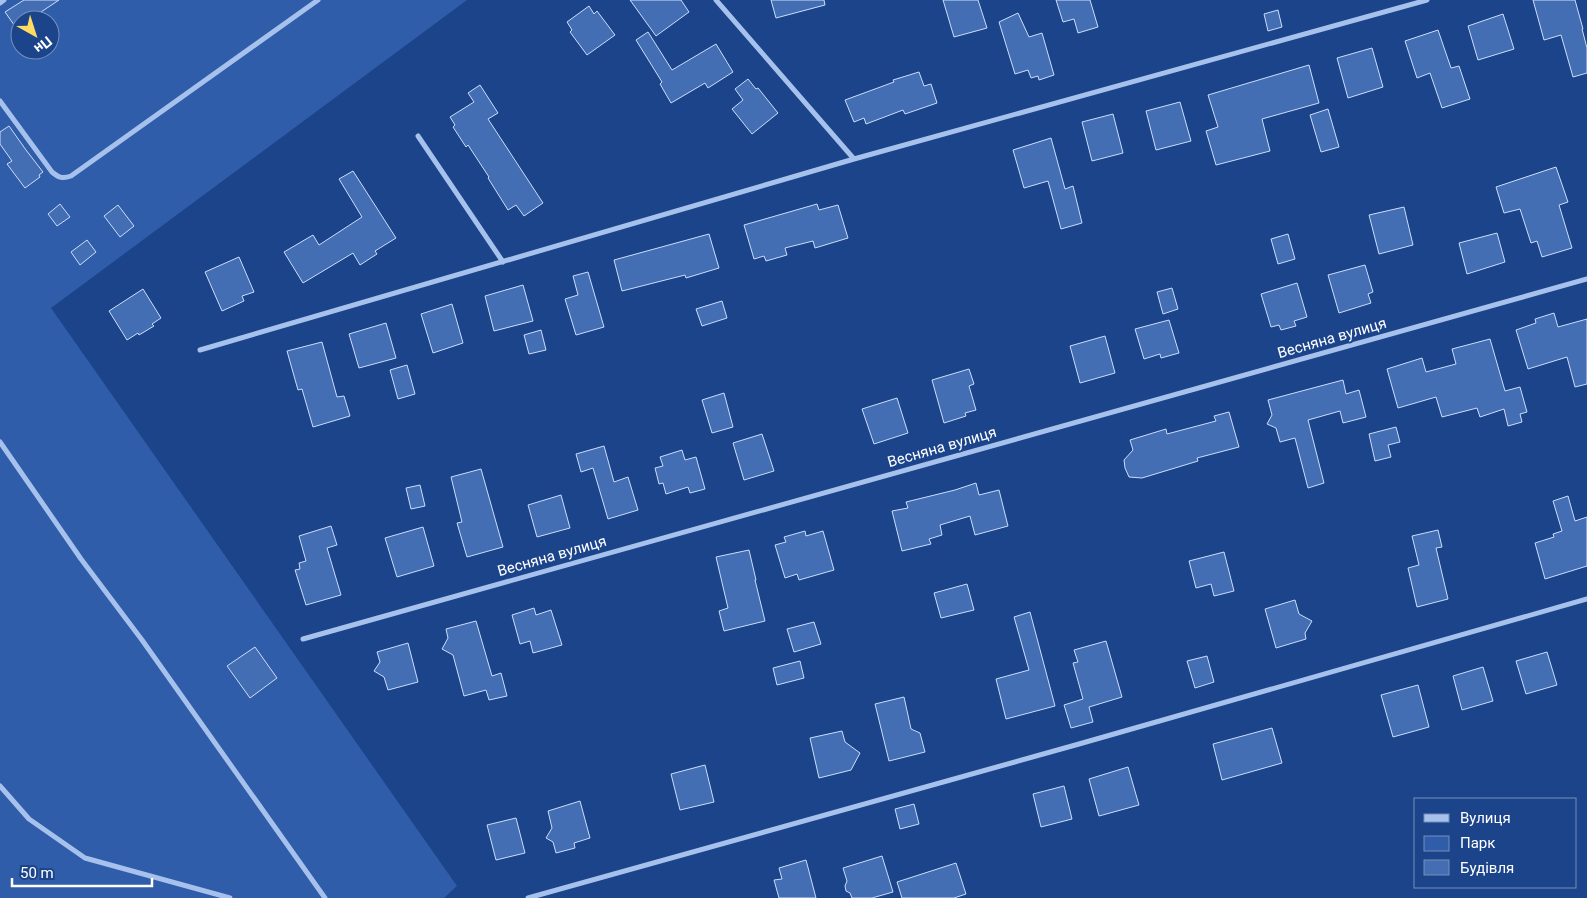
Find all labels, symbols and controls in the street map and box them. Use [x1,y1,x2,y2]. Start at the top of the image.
north arrow [10,10,60,60]
text: Пн [31,33,55,57]
street label: Весняна вулиця [1275,314,1389,362]
street label: Весняна вулиця [885,423,999,471]
street label: Весняна вулиця [495,532,609,580]
legend [1414,798,1577,888]
text: Вулиця [1460,809,1511,827]
text: Парк [1460,834,1495,852]
scale bar [12,856,152,888]
text: Будівля [1460,859,1514,877]
text: 50 m [20,864,54,882]

